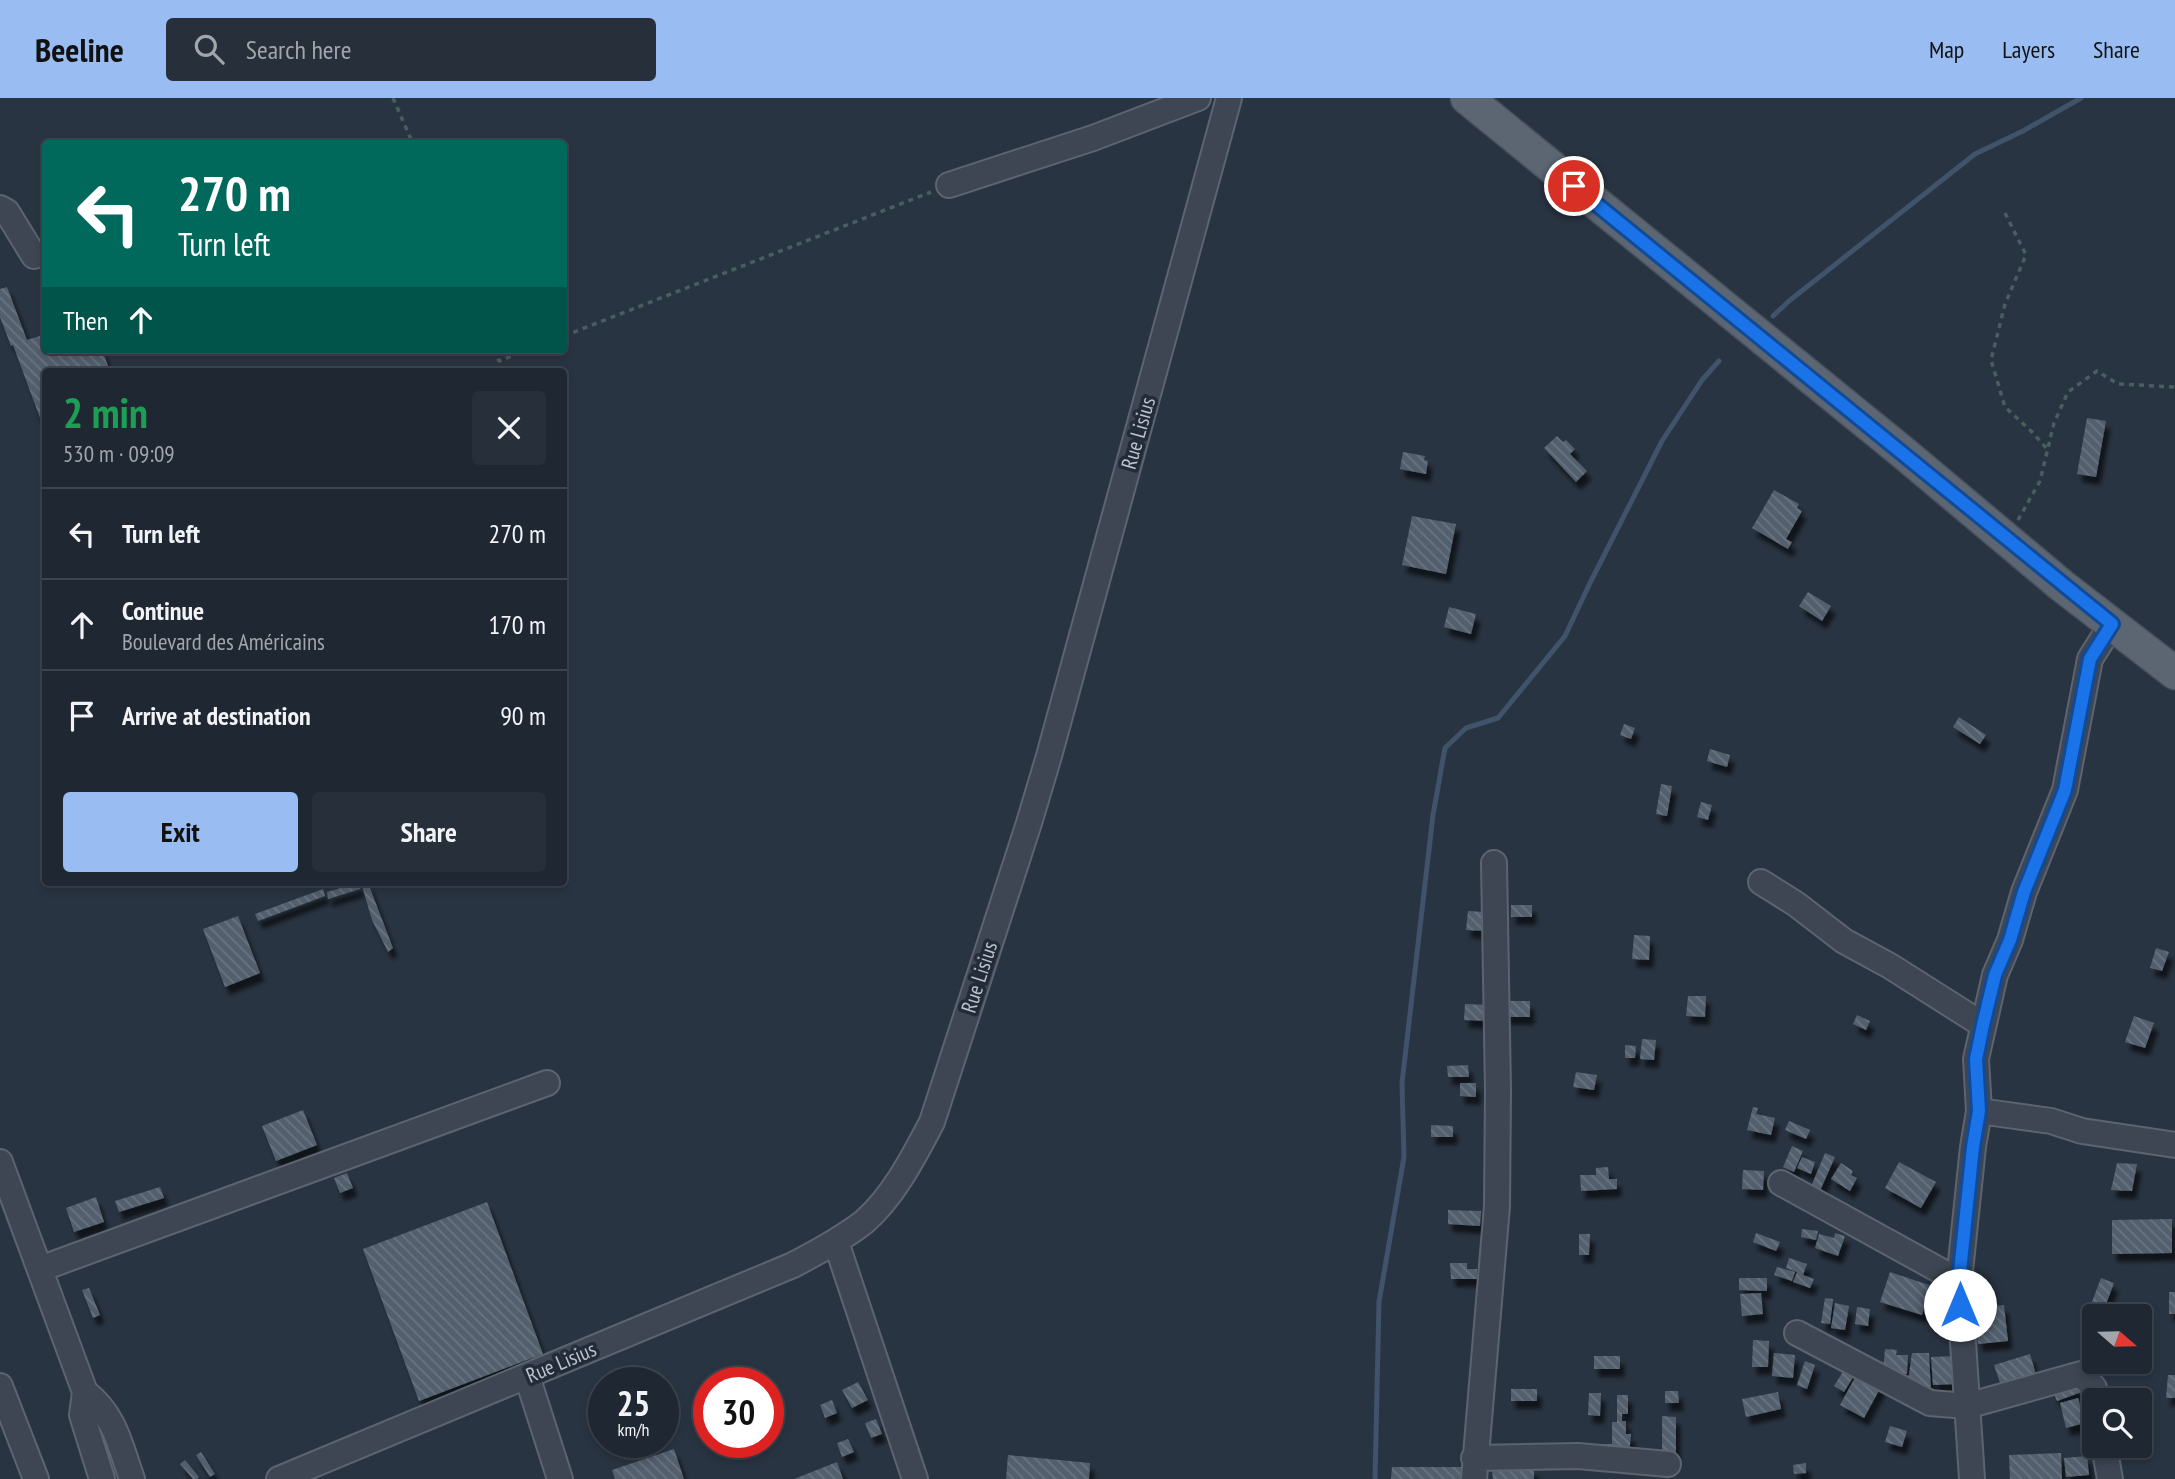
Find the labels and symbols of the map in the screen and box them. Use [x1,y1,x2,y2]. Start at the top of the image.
pin [1544,156,1604,216]
street label: Rue Lisius [1115,394,1161,472]
street label: Rue Lisius [955,938,1003,1016]
position arrow [1923,1268,1997,1342]
north arrow [2082,1304,2152,1374]
street label: Rue Lisius [522,1335,600,1389]
speed limit sign: 30 [693,1367,784,1458]

